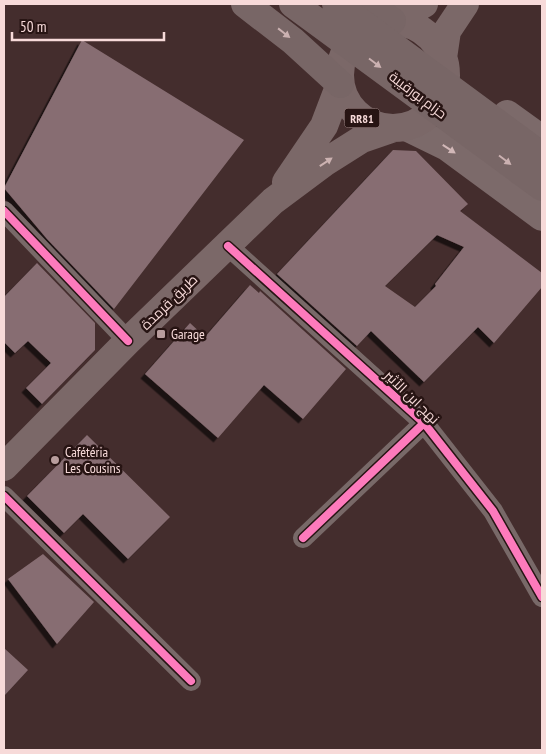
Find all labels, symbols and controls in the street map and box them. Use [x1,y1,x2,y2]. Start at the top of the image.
scale bar [12,10,165,42]
text: 50 m [20,17,46,36]
one-way arrow [277,28,290,39]
one-way arrow [368,57,381,68]
street label: حزام بورقيبة [385,67,450,123]
road number: RR81 [344,109,380,128]
one-way arrow [442,144,455,154]
one-way arrow [498,155,512,165]
one-way arrow [319,157,333,167]
street label: طريق قرمدة [137,270,201,334]
place label: Garage [171,325,205,343]
marker: Garage [155,328,167,340]
street label: نهج ابن الأثير [380,366,443,428]
place label: Cafétéria Les Cousins [65,443,121,477]
marker: Cafétéria Les Cousins [49,454,61,466]

